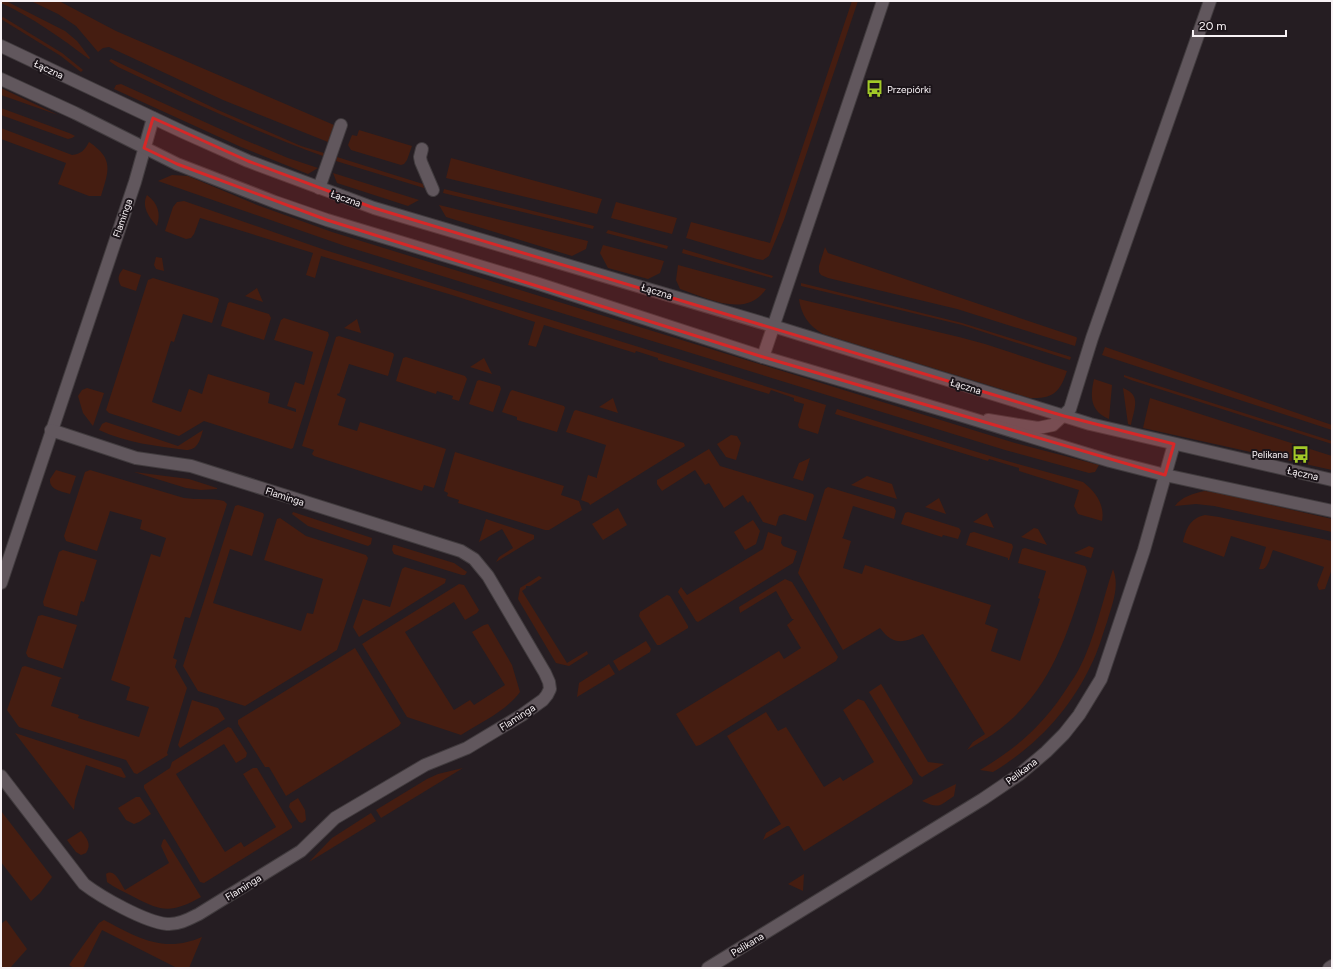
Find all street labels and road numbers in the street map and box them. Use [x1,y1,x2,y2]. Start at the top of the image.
street label: Łączna [32,57,66,82]
street label: Łączna [329,187,363,210]
street label: Flaminga [110,197,135,239]
street label: Łączna [640,281,674,302]
street label: Łączna [949,376,983,397]
street label: Łączna [1286,464,1320,483]
street label: Flaminga [264,484,306,509]
street label: Flaminga [497,701,538,734]
street label: Pelikana [1003,755,1040,787]
street label: Flaminga [223,871,264,904]
street label: Pelikana [728,930,766,959]

